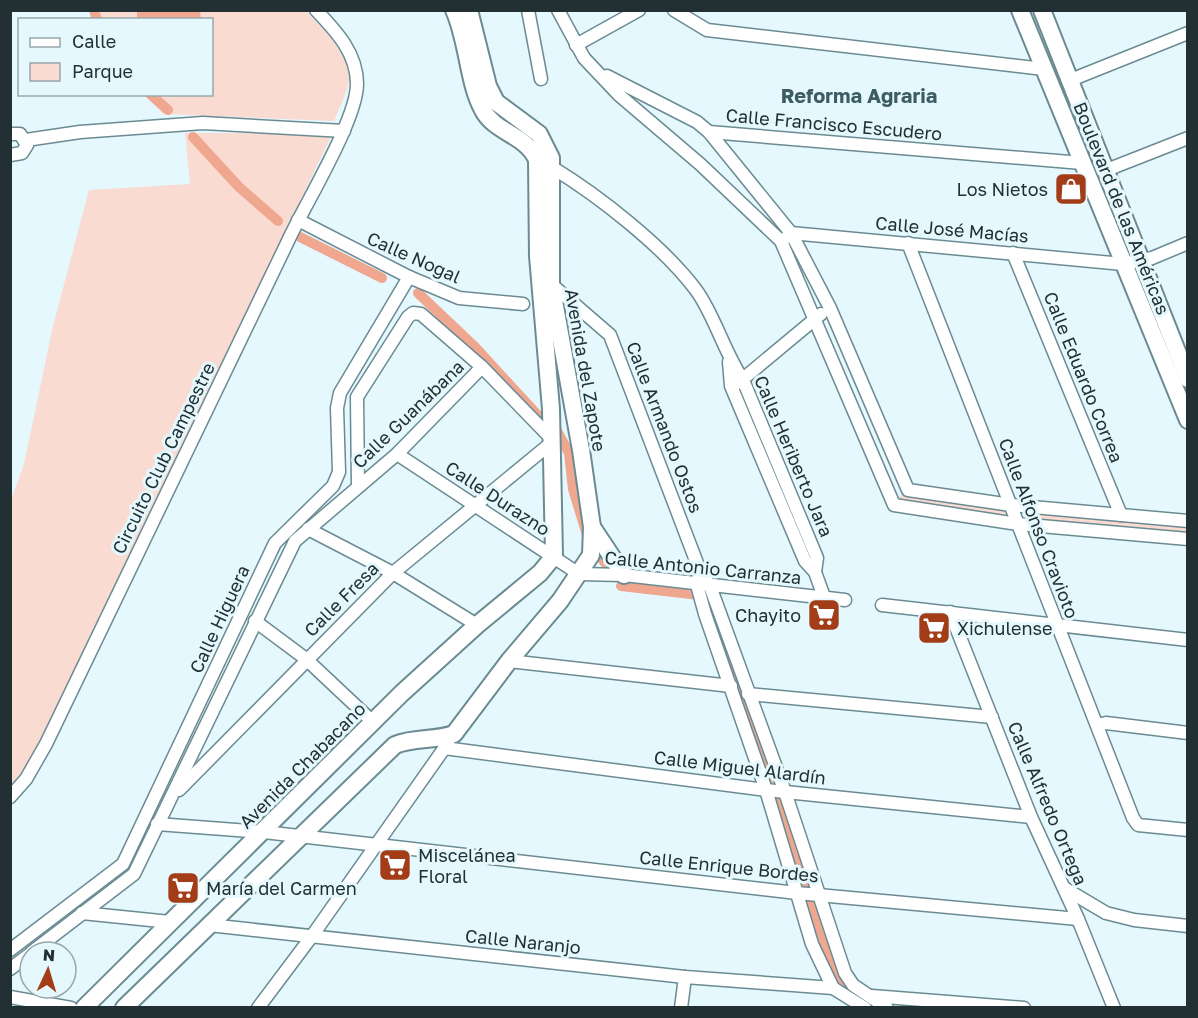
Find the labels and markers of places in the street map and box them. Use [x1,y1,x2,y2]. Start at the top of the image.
shop icon: Los Nietos [1053,171,1089,207]
place label: Los Nietos [957,178,1048,200]
supermarket icon: Chayito [806,597,842,633]
place label: Chayito [735,604,801,626]
supermarket icon: Xichulense [916,610,952,646]
place label: Xichulense [957,617,1053,639]
place label: Miscelánea Floral [418,844,516,887]
supermarket icon: Miscelánea Floral [377,847,413,883]
supermarket icon: María del Carmen [165,870,201,906]
place label: María del Carmen [206,877,357,899]

